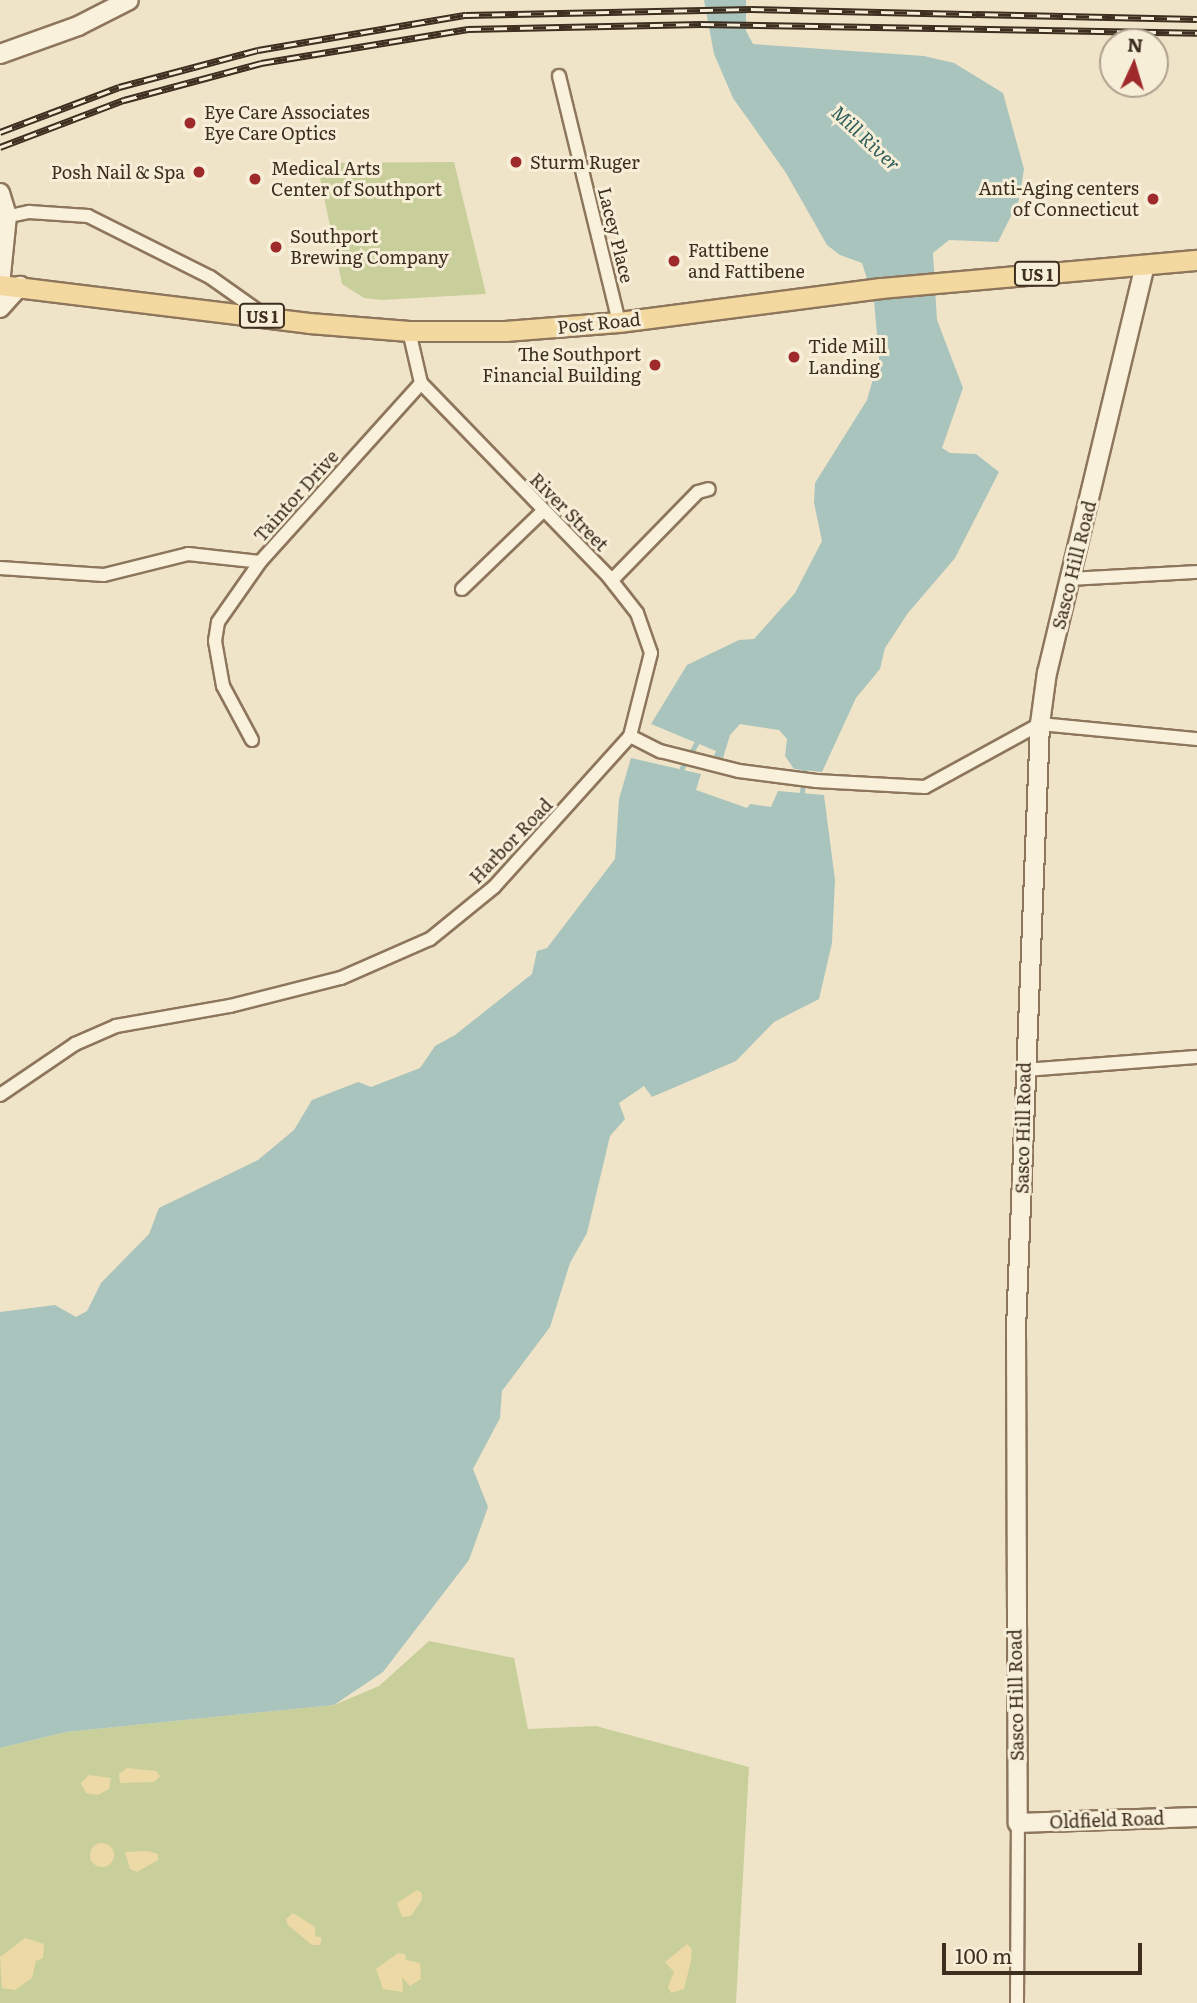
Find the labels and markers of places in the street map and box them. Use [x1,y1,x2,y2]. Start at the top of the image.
place label: Eye Care Associates Eye Care Optics [204,102,370,144]
marker: Eye Care Associates Eye Care Optics [182,115,198,131]
place label: Sturm Ruger [530,151,640,173]
marker: Sturm Ruger [508,154,524,170]
place label: Medical Arts Center of Southport [271,158,442,200]
place label: Posh Nail & Spa [51,161,185,183]
marker: Posh Nail & Spa [191,164,207,180]
marker: Medical Arts Center of Southport [245,169,265,189]
place label: Anti-Aging centers of Connecticut [978,178,1139,220]
marker: Anti-Aging centers of Connecticut [1145,191,1161,207]
place label: Southport Brewing Company [290,226,449,268]
marker: Southport Brewing Company [268,239,284,255]
place label: Fattibene and Fattibene [688,240,805,282]
marker: Fattibene and Fattibene [666,253,682,269]
place label: Tide Mill Landing [808,336,887,378]
place label: The Southport Financial Building [482,344,641,386]
marker: Tide Mill Landing [786,349,802,365]
marker: The Southport Financial Building [647,357,663,373]

